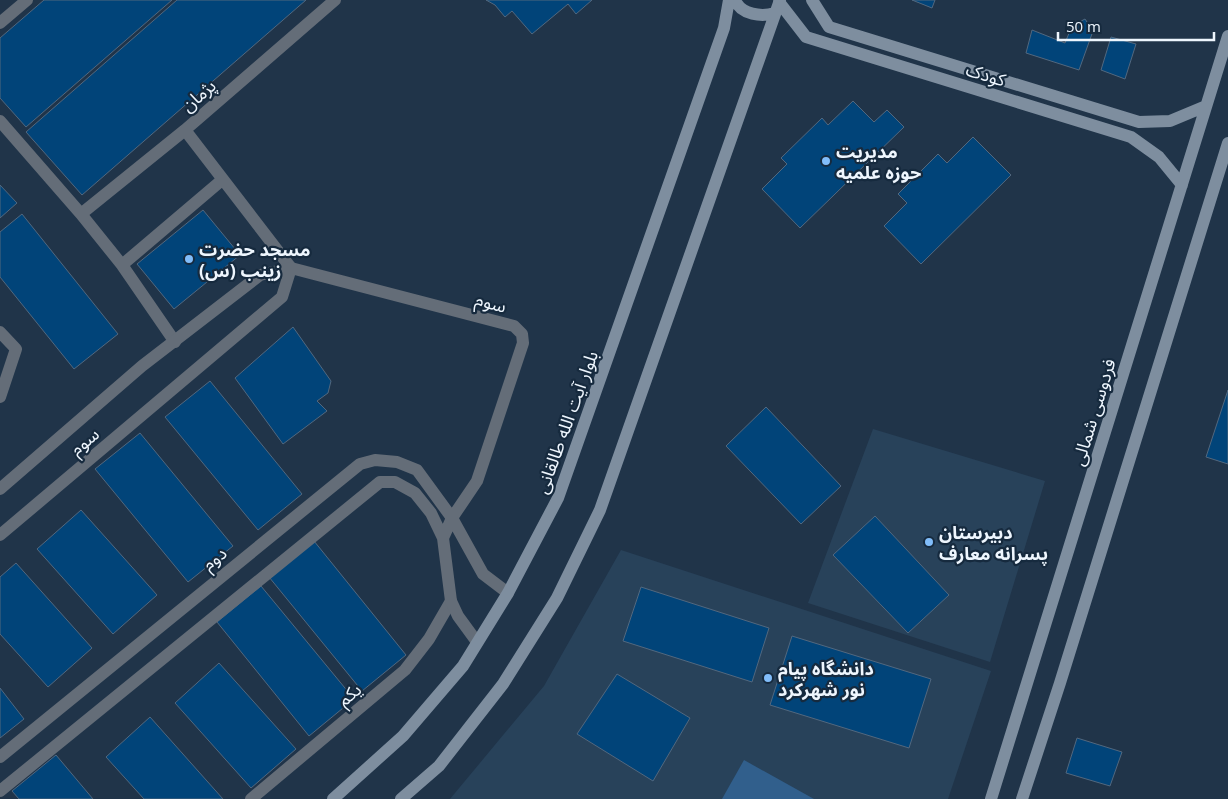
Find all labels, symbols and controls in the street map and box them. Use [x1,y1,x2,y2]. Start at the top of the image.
scale bar [1058,10,1214,42]
text: 50 m [1066,16,1101,36]
street label: کودک [963,57,1009,92]
street label: پژمان [175,73,221,117]
place label: مدیریت حوزه علمیه [836,139,921,184]
marker: مدیریت حوزه علمیه [820,155,832,167]
place label: مسجد حضرت زینب (س) [199,237,310,282]
marker: مسجد حضرت زینب (س) [183,253,195,265]
street label: سوم [472,286,509,321]
street label: بلوار آیت الله طالقانی [529,347,603,497]
street label: فردوسی شمالی [1065,355,1121,469]
street label: سوم [64,422,106,463]
place label: دبیرستان پسرانه معارف [939,520,1048,566]
marker: دبیرستان پسرانه معارف [923,536,935,548]
street label: دوم [197,541,233,578]
place label: دانشگاه پیام نور شهرکرد [778,656,874,701]
marker: دانشگاه پیام نور شهرکرد [762,672,774,684]
street label: یکم [332,677,367,713]

